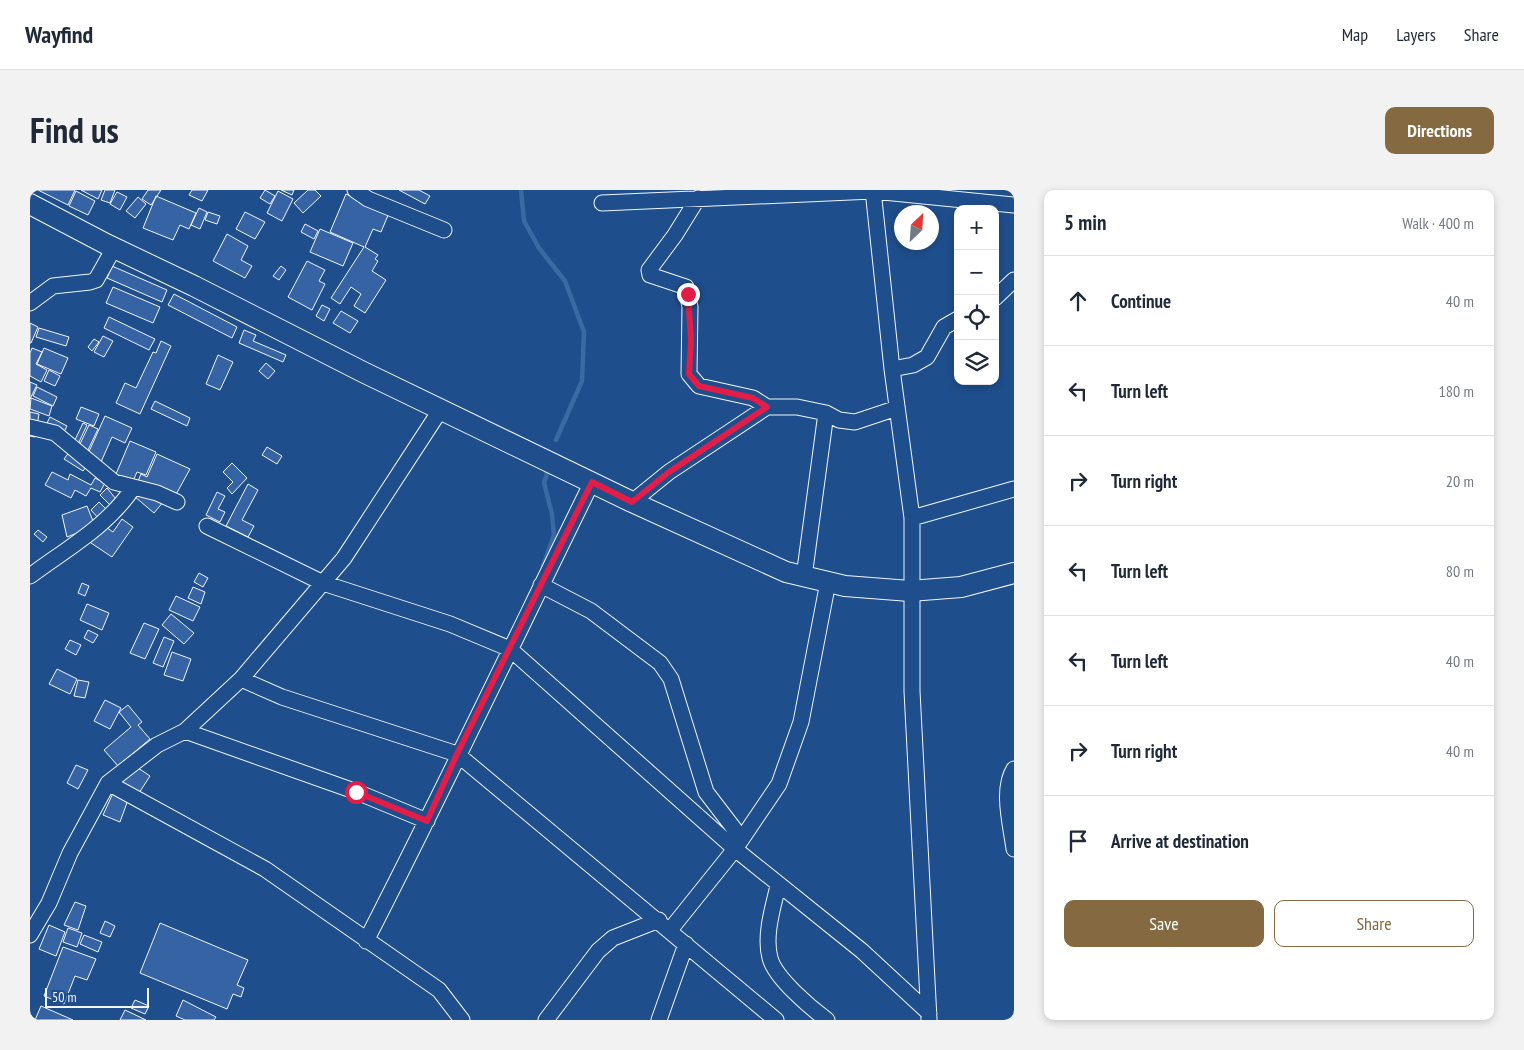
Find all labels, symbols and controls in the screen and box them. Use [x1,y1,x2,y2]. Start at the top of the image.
text: Wayfind [25,19,93,50]
text: Map [1342,23,1368,46]
text: Layers [1396,23,1436,46]
text: Share [1464,23,1499,46]
text: Find us [30,107,119,153]
button: Directions [1385,107,1494,154]
north arrow [894,205,939,250]
map controls [954,205,999,385]
button: + [954,205,999,250]
text: 5 min [1064,209,1106,236]
text: Walk · 400 m [1402,213,1474,233]
button: − [954,250,999,295]
route end [677,283,700,306]
icon: ahead [1064,287,1092,315]
text: Continue [1111,289,1171,313]
text: 40 m [1446,291,1474,311]
button: locate [954,295,999,340]
button: layers [954,340,999,385]
icon: left [1064,377,1092,405]
text: Turn left [1111,379,1168,403]
text: 180 m [1439,381,1474,401]
icon: right [1064,467,1092,495]
text: Turn right [1111,469,1177,493]
text: 20 m [1446,471,1474,491]
icon: left [1064,557,1092,585]
text: Turn left [1111,559,1168,583]
text: 80 m [1446,561,1474,581]
icon: left [1064,647,1092,675]
text: Turn left [1111,649,1168,673]
text: 40 m [1446,651,1474,671]
icon: right [1064,737,1092,765]
text: Turn right [1111,739,1177,763]
text: 40 m [1446,741,1474,761]
route start [345,781,368,804]
icon: arrive [1064,827,1092,855]
text: Arrive at destination [1111,829,1249,853]
button: Save [1064,900,1264,947]
button: Share [1274,900,1474,947]
scale bar [45,985,149,1008]
text: 50 m [52,988,77,1006]

